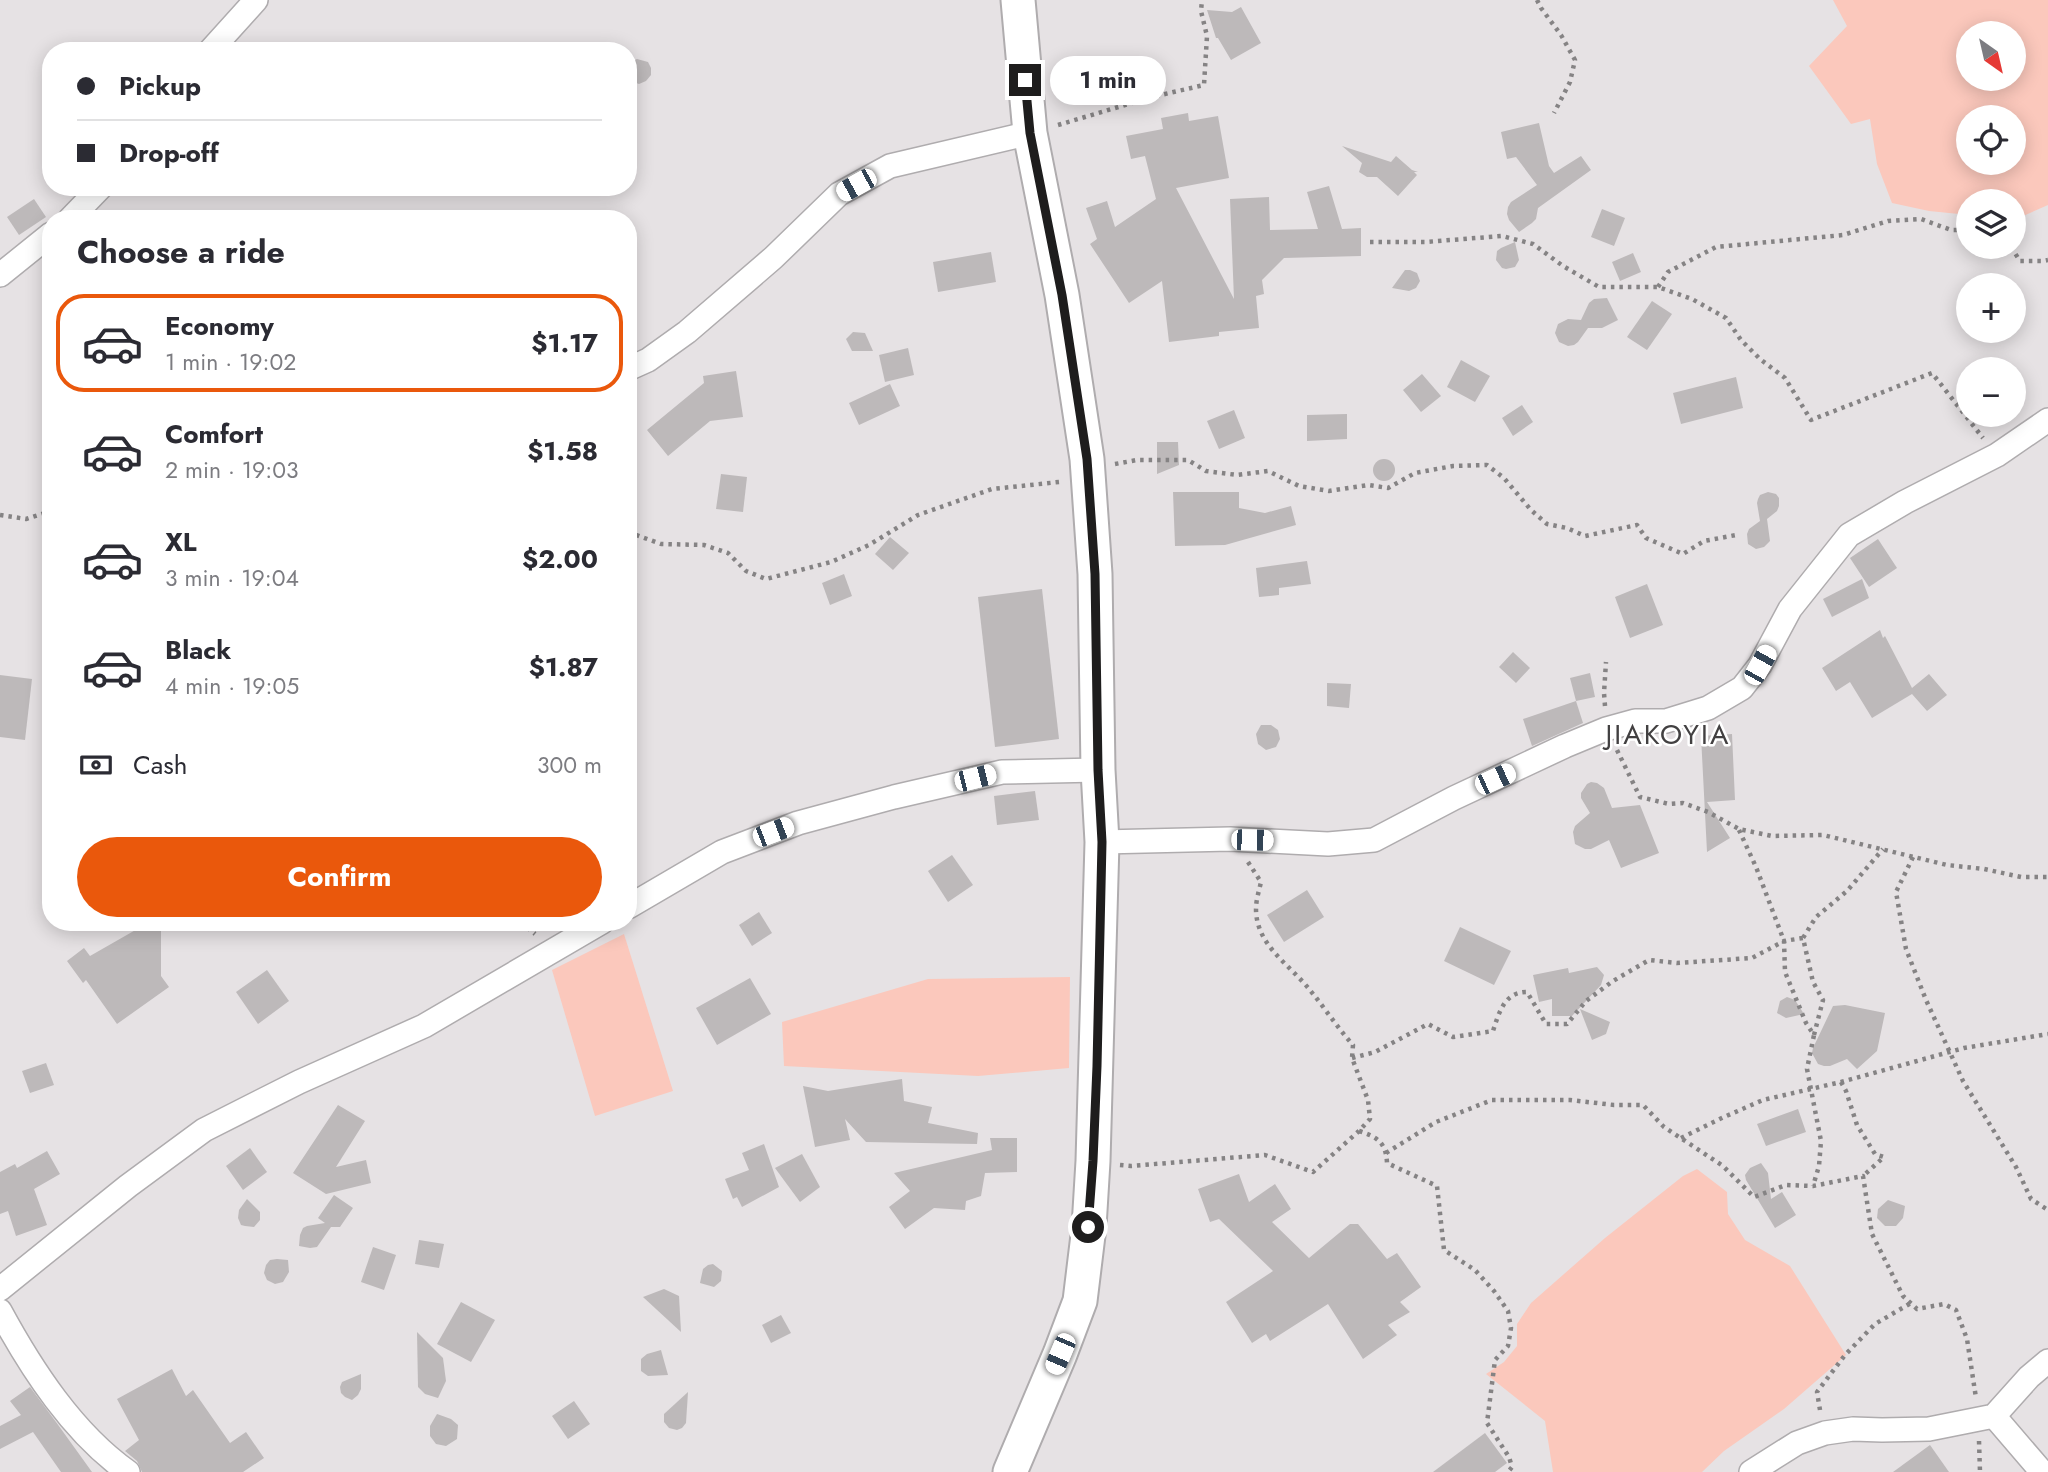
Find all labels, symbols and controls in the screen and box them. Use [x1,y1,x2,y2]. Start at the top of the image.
north arrow [1956,21,2026,91]
map controls [1956,21,2026,427]
callout: 1 min [1050,56,1165,104]
text: 1 min [1079,63,1137,97]
route end [1009,64,1041,96]
text: Pickup [119,67,201,105]
button: locate [1956,105,2026,175]
text: Drop-off [119,134,219,172]
car [833,166,880,204]
button: layers [1956,189,2026,259]
text: Choose a ride [77,229,285,275]
button: + [1956,273,2026,343]
text: Economy [165,307,274,345]
icon: car [81,312,144,375]
text: $1.17 [531,324,598,362]
text: 1 min · 19:02 [165,345,296,379]
button: − [1956,357,2026,427]
text: Comfort [165,415,263,453]
icon: car [81,420,144,483]
text: $1.58 [527,432,598,470]
text: 2 min · 19:03 [165,453,299,487]
text: XL [165,523,197,561]
icon: car [81,528,144,591]
text: $2.00 [522,540,598,578]
text: 3 min · 19:04 [165,561,299,595]
text: Black [165,631,231,669]
icon: car [81,636,144,699]
car [1741,642,1780,688]
text: $1.87 [529,648,598,686]
text: 4 min · 19:05 [165,669,299,703]
district label: JIAKOYIA [1602,714,1730,755]
icon: cash [77,746,115,784]
text: Cash [133,746,187,784]
text: 300 m [537,748,602,782]
car [1472,761,1519,797]
car [953,763,998,793]
car [750,815,797,849]
car [1231,829,1274,851]
button: Confirm [77,837,602,917]
route start [1072,1211,1104,1243]
car [1043,1331,1078,1377]

